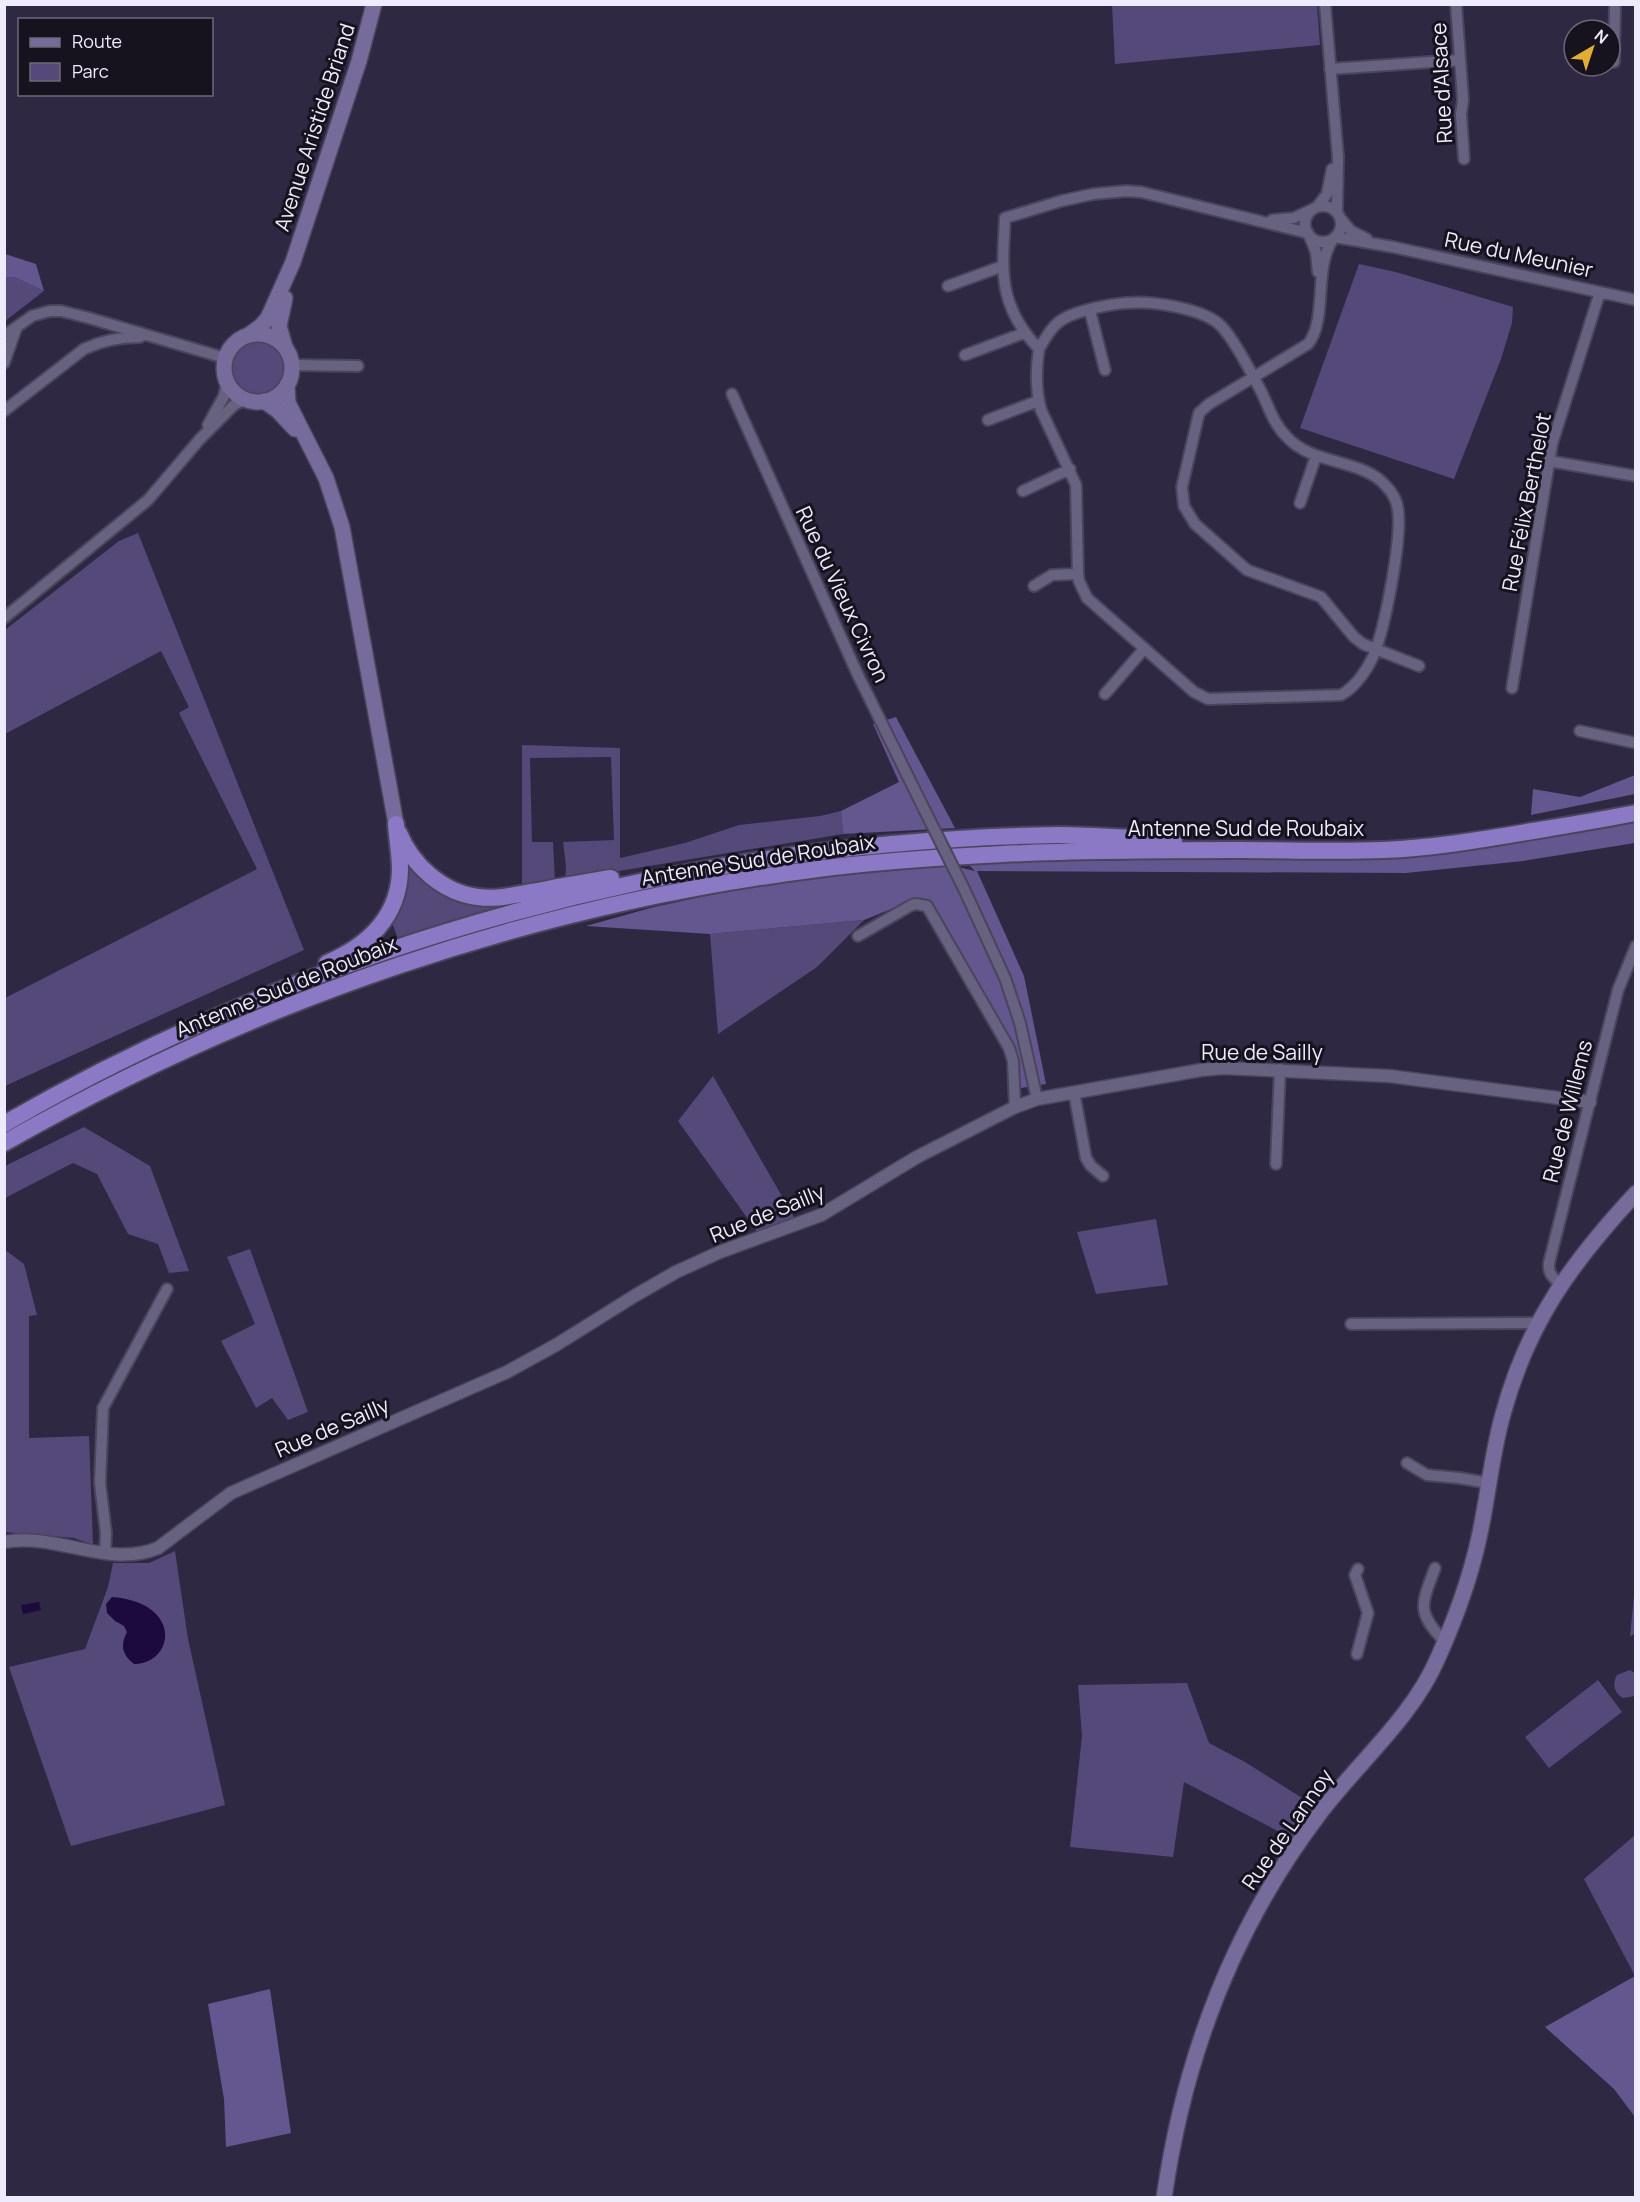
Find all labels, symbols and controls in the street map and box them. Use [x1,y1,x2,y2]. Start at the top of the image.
legend [18,18,213,96]
north arrow [1562,18,1622,78]
street label: Avenue Aristide Briand [267,19,361,235]
street label: Rue d'Alsace [1424,22,1458,144]
text: N [1590,24,1613,49]
text: Route [72,29,122,53]
text: Parc [72,59,109,83]
street label: Rue du Meunier [1442,225,1596,283]
street label: Rue Félix Berthelot [1495,410,1557,594]
street label: Rue du Vieux Civron [790,501,896,687]
street label: Antenne Sud de Roubaix [1128,814,1364,842]
street label: Antenne Sud de Roubaix [639,827,877,891]
street label: Antenne Sud de Roubaix [171,929,401,1043]
street label: Rue de Willems [1536,1037,1598,1185]
street label: Rue de Sailly [1201,1038,1323,1066]
street label: Rue de Sailly [705,1177,829,1249]
street label: Rue de Sailly [271,1390,393,1464]
street label: Rue de Lannoy [1235,1763,1339,1895]

